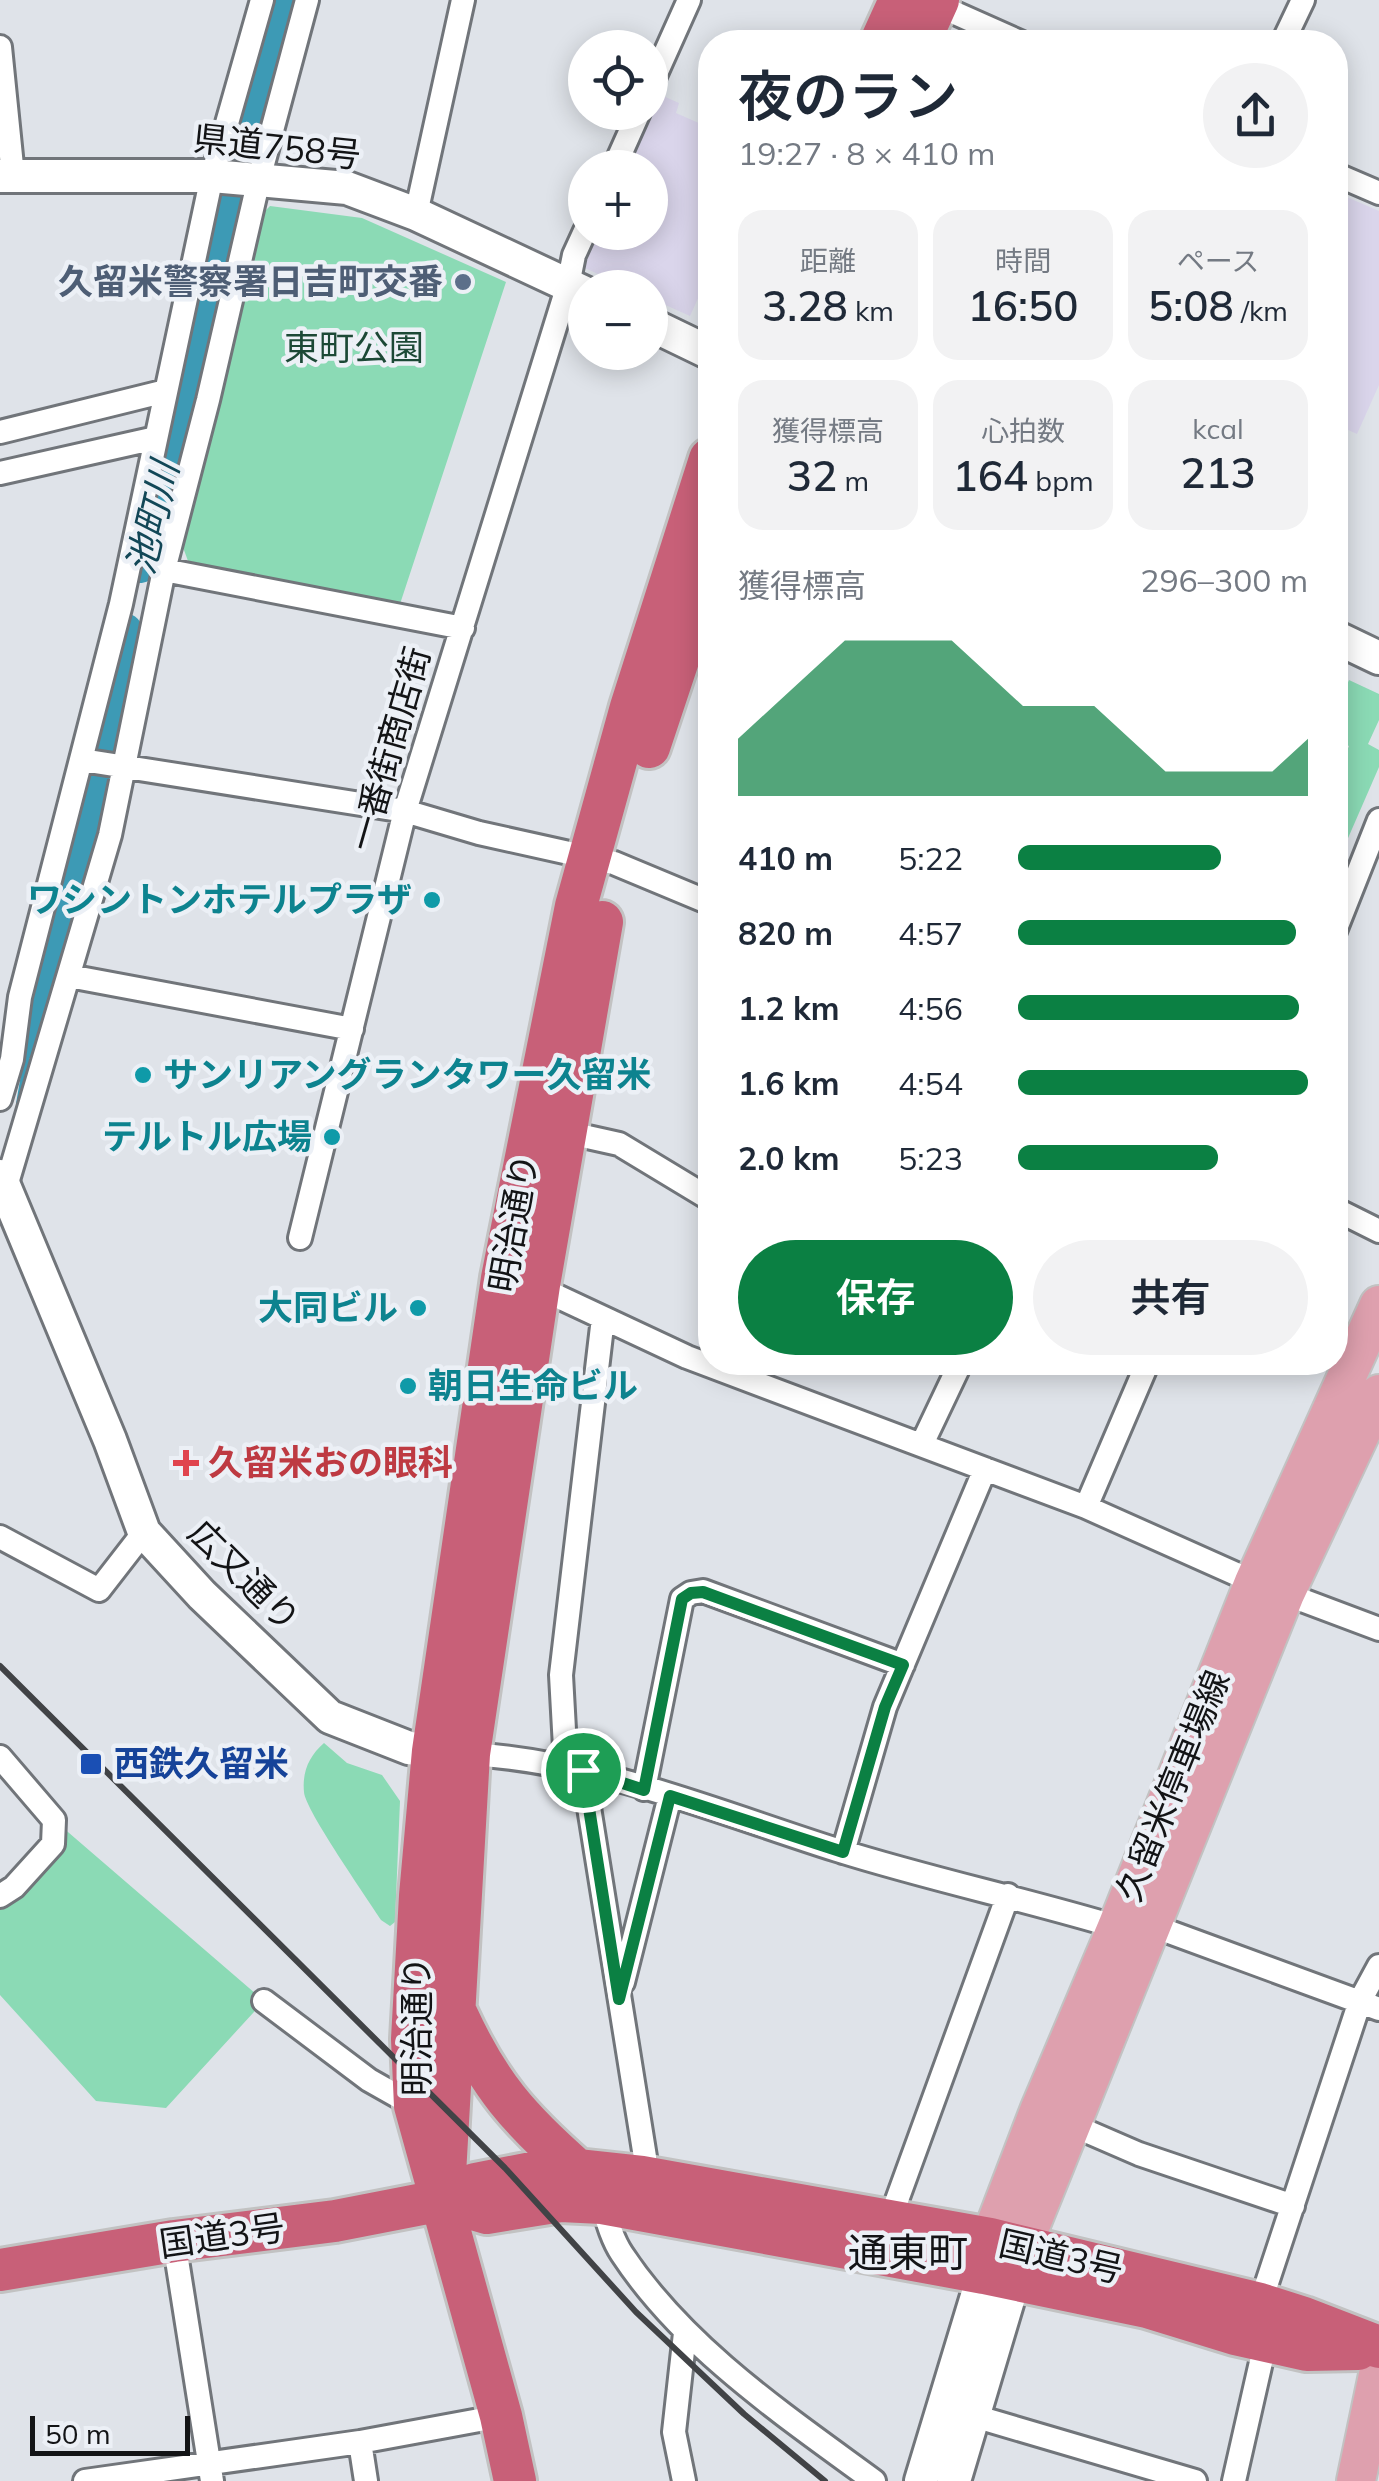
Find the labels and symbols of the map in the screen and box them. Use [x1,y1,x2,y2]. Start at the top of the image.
street label: 県道758号 [191,115,363,177]
place label: 久留米警察署日吉町交番 [58,259,443,303]
marker: 久留米警察署日吉町交番 [452,271,474,293]
park label: 東町公園 [284,325,424,369]
water label: 池町川 [116,453,189,579]
street label: 一番街商店街 [339,642,439,856]
place label: ワシントンホテルプラザ [27,877,412,921]
marker: ワシントンホテルプラザ [421,889,443,911]
place label: サンリアングランタワー久留米 [163,1052,652,1096]
marker: サンリアングランタワー久留米 [132,1064,154,1086]
place label: テルトル広場 [102,1114,312,1158]
marker: テルトル広場 [321,1126,343,1148]
street label: 明治通り [479,1150,547,1296]
place label: 大同ビル [258,1285,398,1329]
marker: 大同ビル [407,1297,429,1319]
place label: 朝日生命ビル [428,1363,638,1407]
marker: 朝日生命ビル [397,1375,419,1397]
place label: 久留米おの眼科 [208,1440,453,1484]
marker: 久留米おの眼科 [173,1450,199,1476]
street label: 広又通り [180,1510,310,1640]
street label: 久留米停車場線 [1106,1664,1238,1907]
pin [541,1728,626,1813]
place label: 西鉄久留米 [114,1741,289,1785]
marker: 西鉄久留米 [78,1751,104,1777]
street label: 明治通り [394,1956,438,2096]
street label: 国道3号 [156,2204,287,2266]
street label: 国道3号 [995,2220,1128,2292]
district label: 通東町 [848,2227,968,2277]
scale bar [30,2411,190,2456]

